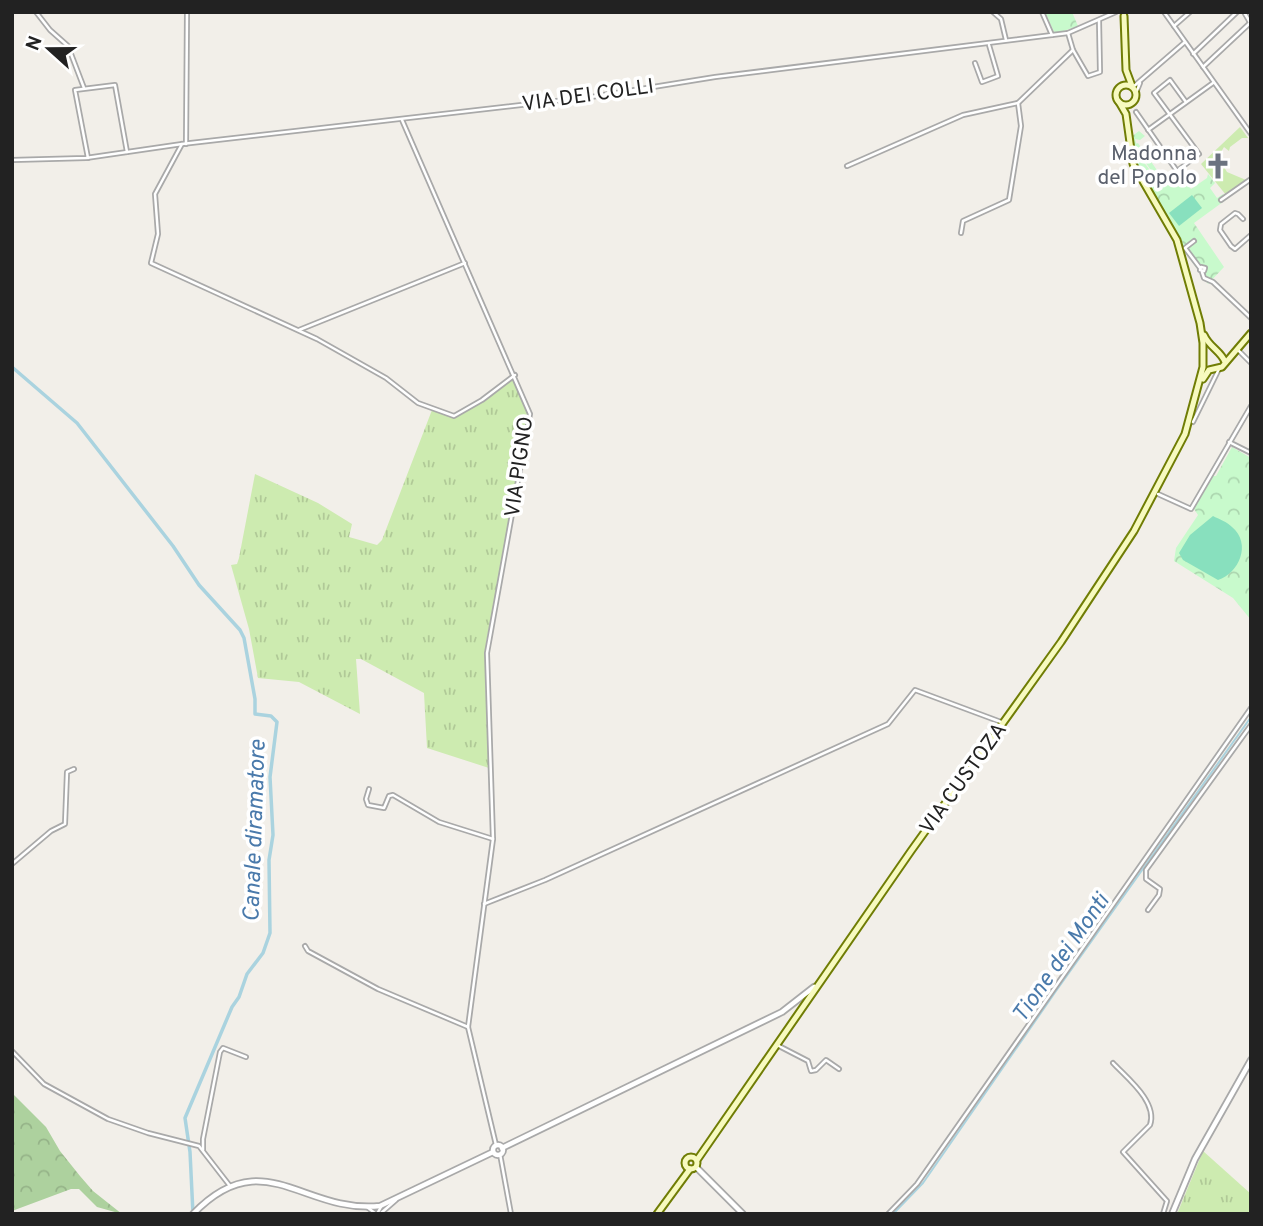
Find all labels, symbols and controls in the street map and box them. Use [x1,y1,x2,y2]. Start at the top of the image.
north arrow [14,14,84,84]
text: N [21,33,49,54]
street label: VIA DEI COLLI [520,73,656,119]
place label: Madonna del Popolo [1097,141,1197,192]
church icon: Madonna del Popolo [1203,151,1233,181]
street label: VIA PIGNO [500,415,540,519]
street label: VIA CUSTOZA [914,718,1014,840]
water label: Canale diramatore [238,738,274,922]
water label: Tione dei Monti [1007,888,1118,1029]

